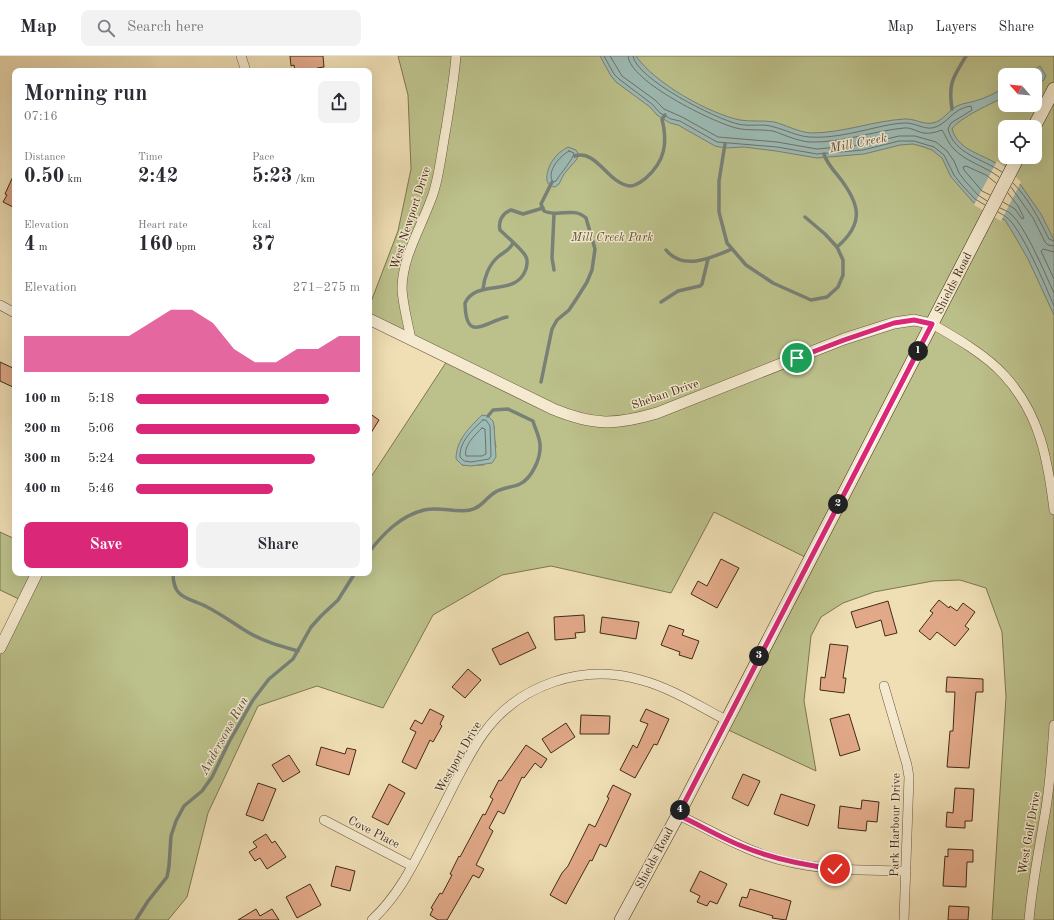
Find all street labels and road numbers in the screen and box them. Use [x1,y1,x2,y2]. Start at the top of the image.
street label: West Newport Drive [389,165,433,271]
street label: Shields Road [933,251,975,316]
street label: Sheban Drive [630,378,701,412]
street label: Westport Drive [434,719,484,795]
street label: Park Harbour Drive [889,772,903,877]
street label: West Golf Drive [1017,790,1043,876]
street label: Cove Place [346,815,402,851]
street label: Shields Road [634,826,676,891]

